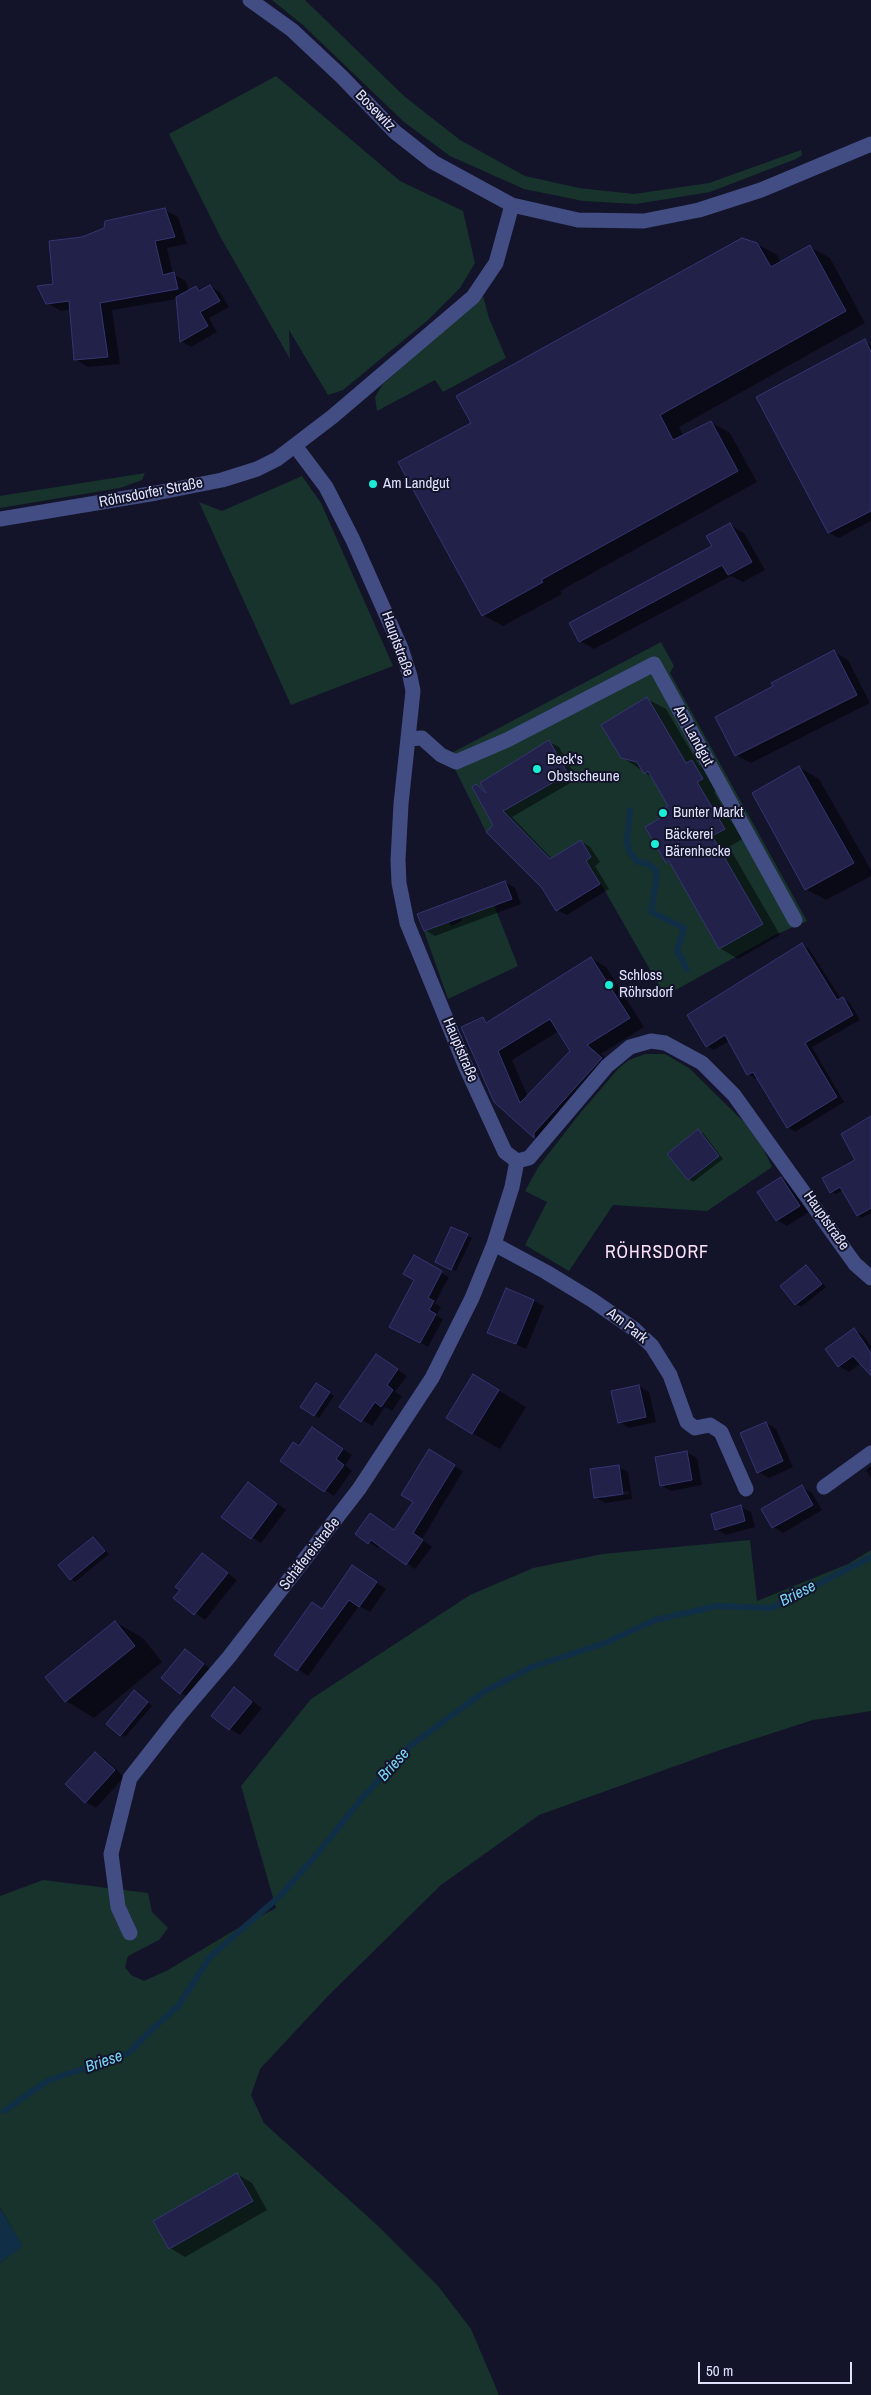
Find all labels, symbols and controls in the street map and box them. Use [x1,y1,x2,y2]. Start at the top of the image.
street label: Bosewitz [351,87,399,135]
street label: Röhrsdorfer Straße [98,474,204,512]
place label: Am Landgut [383,475,449,493]
marker: Am Landgut [367,478,379,490]
street label: Hauptstraße [377,609,417,679]
street label: Am Landgut [669,703,717,769]
place label: Beck's Obstscheune [547,751,619,786]
marker: Beck's Obstscheune [531,763,543,775]
place label: Bunter Markt [673,804,743,822]
marker: Bunter Markt [657,807,669,819]
place label: Bäckerei Bärenhecke [665,826,731,861]
marker: Bäckerei Bärenhecke [649,838,661,850]
place label: Schloss Röhrsdorf [619,967,673,1002]
marker: Schloss Röhrsdorf [603,979,615,991]
street label: Hauptstraße [438,1015,482,1085]
street label: Hauptstraße [799,1188,853,1254]
district label: RÖHRSDORF [604,1242,710,1264]
street label: Am Park [603,1304,651,1348]
street label: Schäfereistraße [276,1514,344,1594]
water label: Briese [777,1577,819,1611]
water label: Briese [374,1744,414,1786]
water label: Briese [83,2047,125,2077]
scale bar [701,2352,855,2384]
text: 50 m [706,2360,733,2381]

